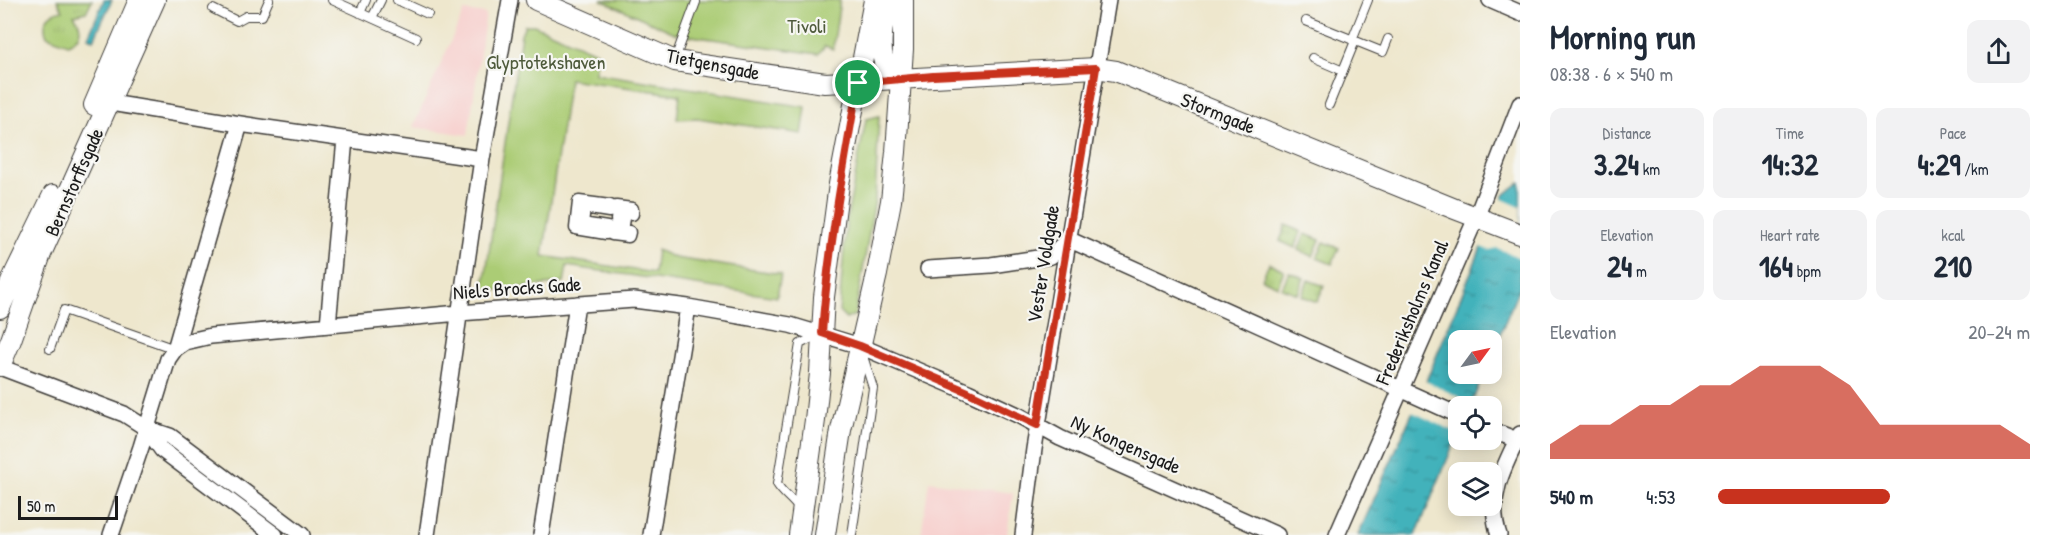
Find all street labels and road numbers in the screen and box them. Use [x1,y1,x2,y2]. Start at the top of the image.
street label: Tietgensgade [664,41,762,86]
street label: Stormgade [1177,85,1259,140]
street label: Bernstorffsgade [38,123,109,240]
street label: Vester Voldgade [1020,203,1065,325]
street label: Frederiksholms Kanal [1368,234,1455,389]
street label: Niels Brocks Gade [452,270,582,305]
street label: Ny Kongensgade [1067,407,1185,480]

